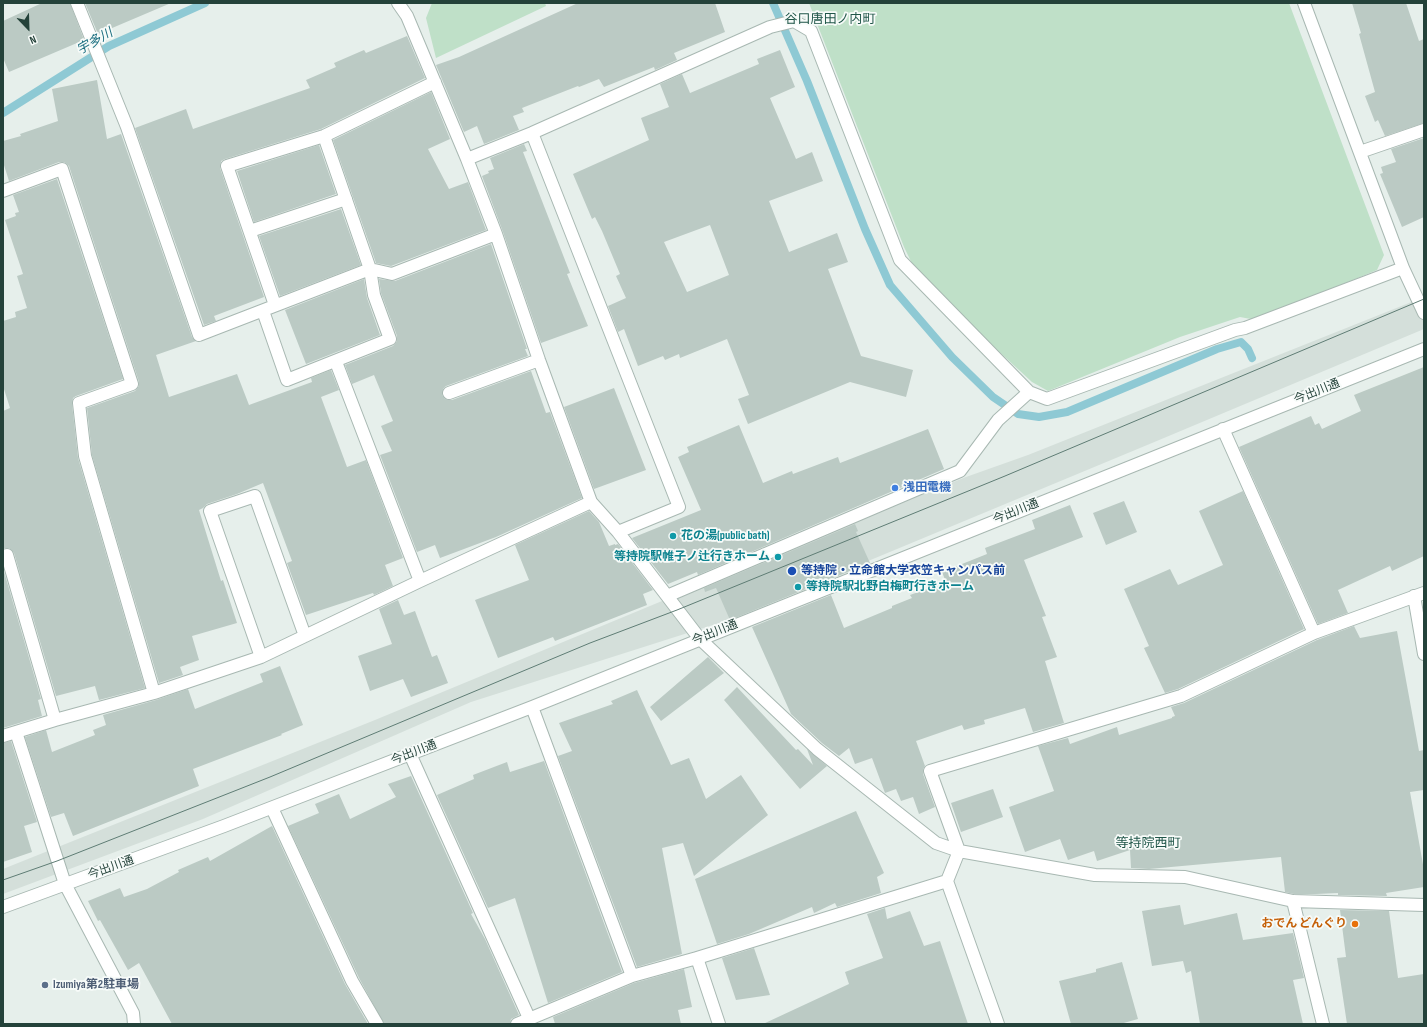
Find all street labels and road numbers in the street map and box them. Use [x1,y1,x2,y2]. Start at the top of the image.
street label: 今出川通 [1292,376,1342,408]
street label: 今出川通 [991,496,1041,528]
street label: 今出川通 [690,617,740,649]
street label: 今出川通 [389,738,439,768]
street label: 今出川通 [86,853,136,883]

